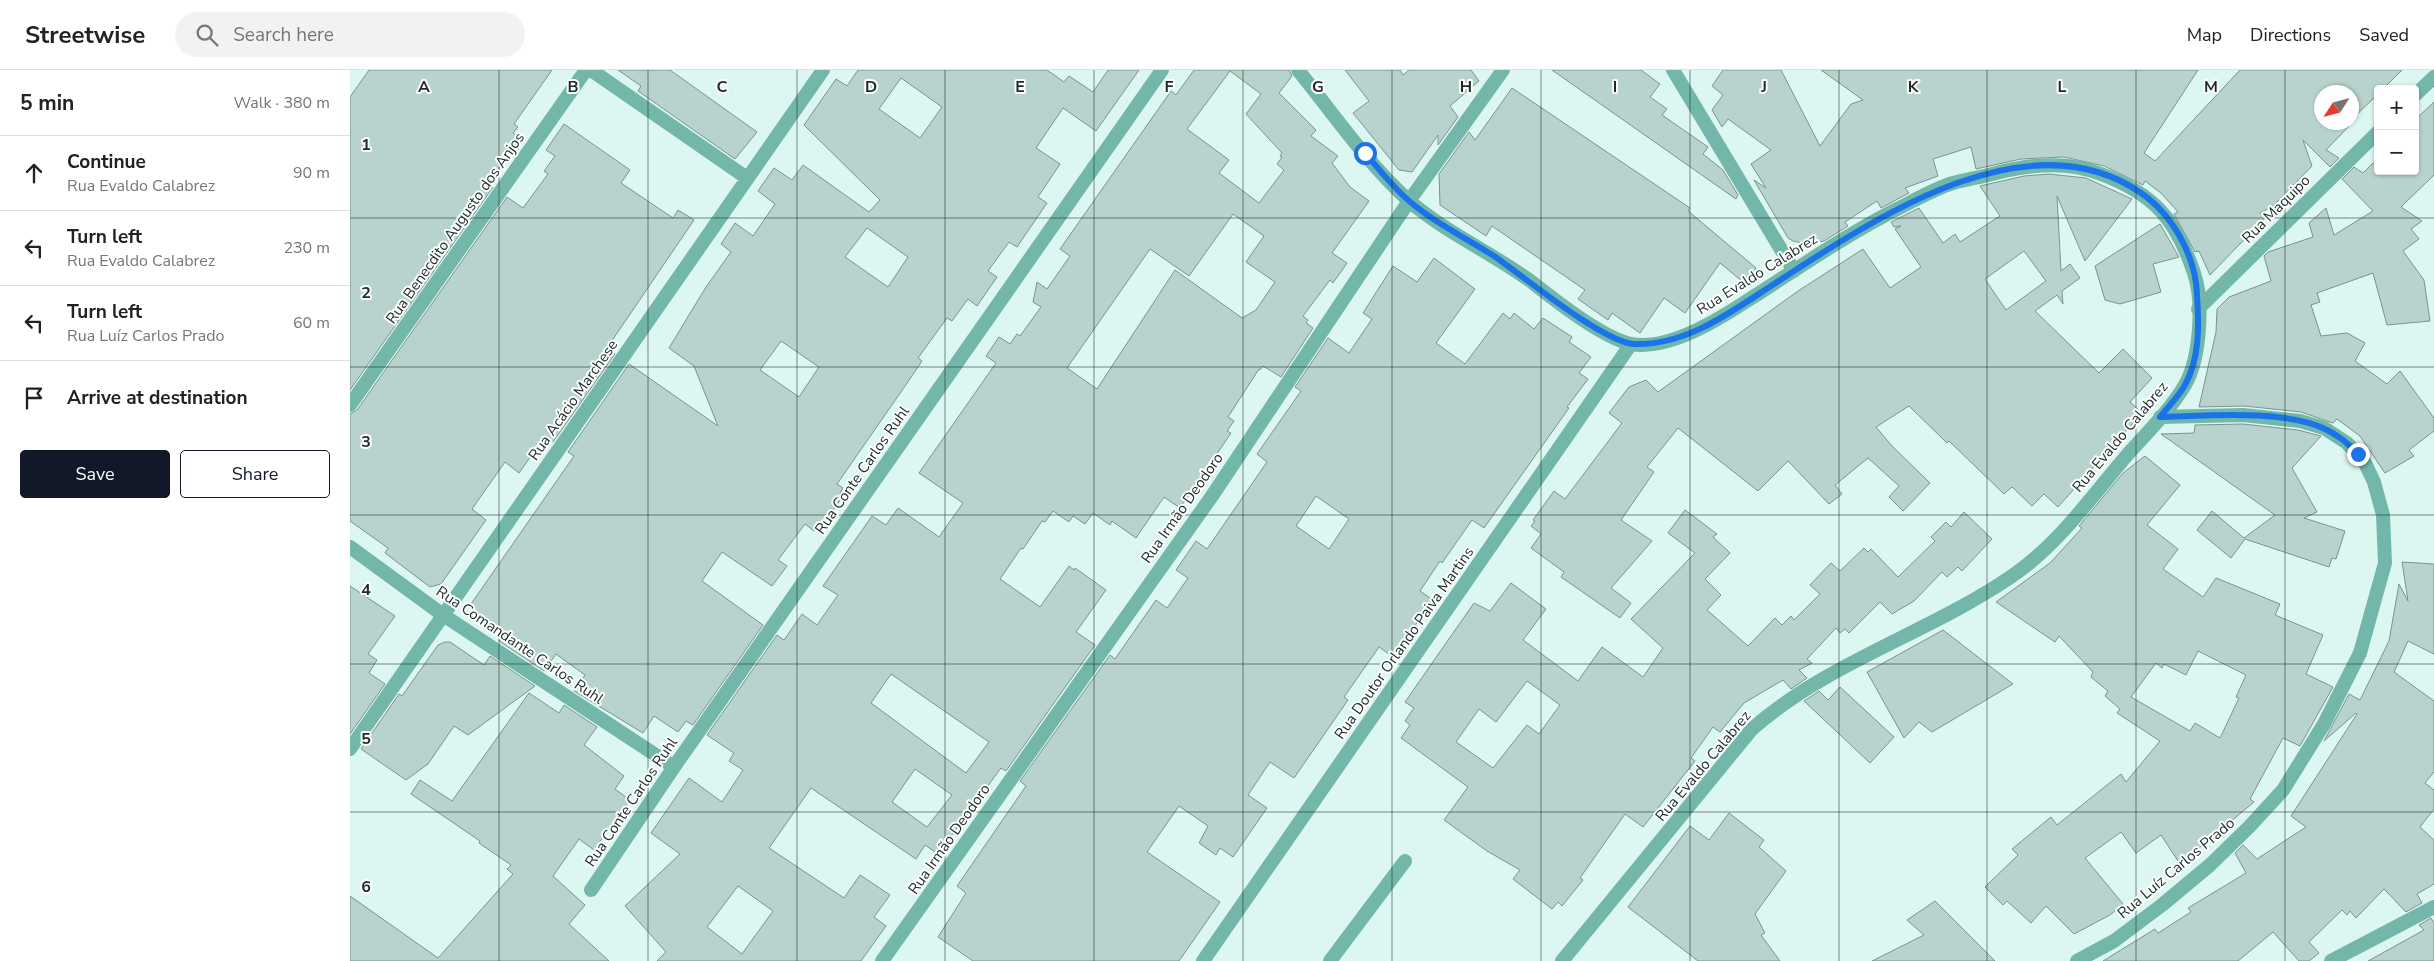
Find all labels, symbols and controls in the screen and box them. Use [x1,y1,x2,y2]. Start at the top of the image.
search box [175,12,525,57]
text: Streetwise [25,19,145,51]
icon: search [193,21,221,49]
text: Search here [233,22,334,48]
text: Map [2187,23,2222,47]
text: Directions [2250,23,2331,47]
text: Saved [2359,23,2409,47]
text: A [418,76,430,98]
text: B [567,76,579,98]
text: C [717,76,728,98]
text: D [865,76,877,98]
text: E [1015,76,1025,98]
text: F [1165,76,1174,98]
text: G [1312,76,1324,98]
text: H [1460,76,1472,98]
text: I [1613,76,1617,98]
text: J [1760,76,1767,98]
text: K [1908,76,1920,98]
text: L [2058,76,2067,98]
text: M [2204,76,2218,98]
north arrow [2314,85,2359,130]
map controls [2374,85,2419,175]
button: + [2374,85,2419,130]
text: 5 min [20,89,74,117]
text: Walk · 380 m [234,92,330,114]
street label: Rua Benecdito Augusto dos Anjos [381,128,529,328]
button: − [2374,130,2419,175]
text: 1 [361,134,371,156]
route start [1354,142,1377,165]
text: Continue [67,149,146,175]
icon: ahead [20,159,48,187]
text: 90 m [293,162,330,184]
street label: Rua Maquipo [2238,171,2314,247]
text: Rua Evaldo Calabrez [67,175,215,197]
text: Turn left [67,224,142,250]
street label: Rua Evaldo Calabrez [1693,229,1821,319]
icon: left [20,234,48,262]
text: 230 m [283,237,330,259]
text: Rua Evaldo Calabrez [67,250,215,272]
text: 2 [361,282,371,304]
text: Turn left [67,299,142,325]
icon: left [20,309,48,337]
text: 60 m [293,312,330,334]
text: Rua Luíz Carlos Prado [67,325,224,347]
street label: Rua Acácio Marchese [524,336,622,464]
street label: Rua Evaldo Calabrez [2068,377,2172,497]
icon: arrive [20,384,48,412]
text: Arrive at destination [67,385,248,411]
street label: Rua Conte Carlos Ruhl [810,402,914,538]
text: 3 [361,431,371,453]
route end [2347,443,2370,466]
street label: Rua Irmão Deodoro [1136,449,1228,567]
button: Save [20,450,170,498]
button: Share [180,450,330,498]
street label: Rua Doutor Orlando Paiva Martins [1330,543,1478,743]
text: 4 [361,579,371,601]
street label: Rua Comandante Carlos Ruhl [432,581,608,709]
street label: Rua Evaldo Calabrez [1651,706,1755,826]
text: 5 [361,728,371,750]
street label: Rua Conte Carlos Ruhl [580,733,682,871]
street label: Rua Irmão Deodoro [903,780,995,898]
street label: Rua Luíz Carlos Prado [2113,813,2239,923]
text: 6 [361,876,371,898]

